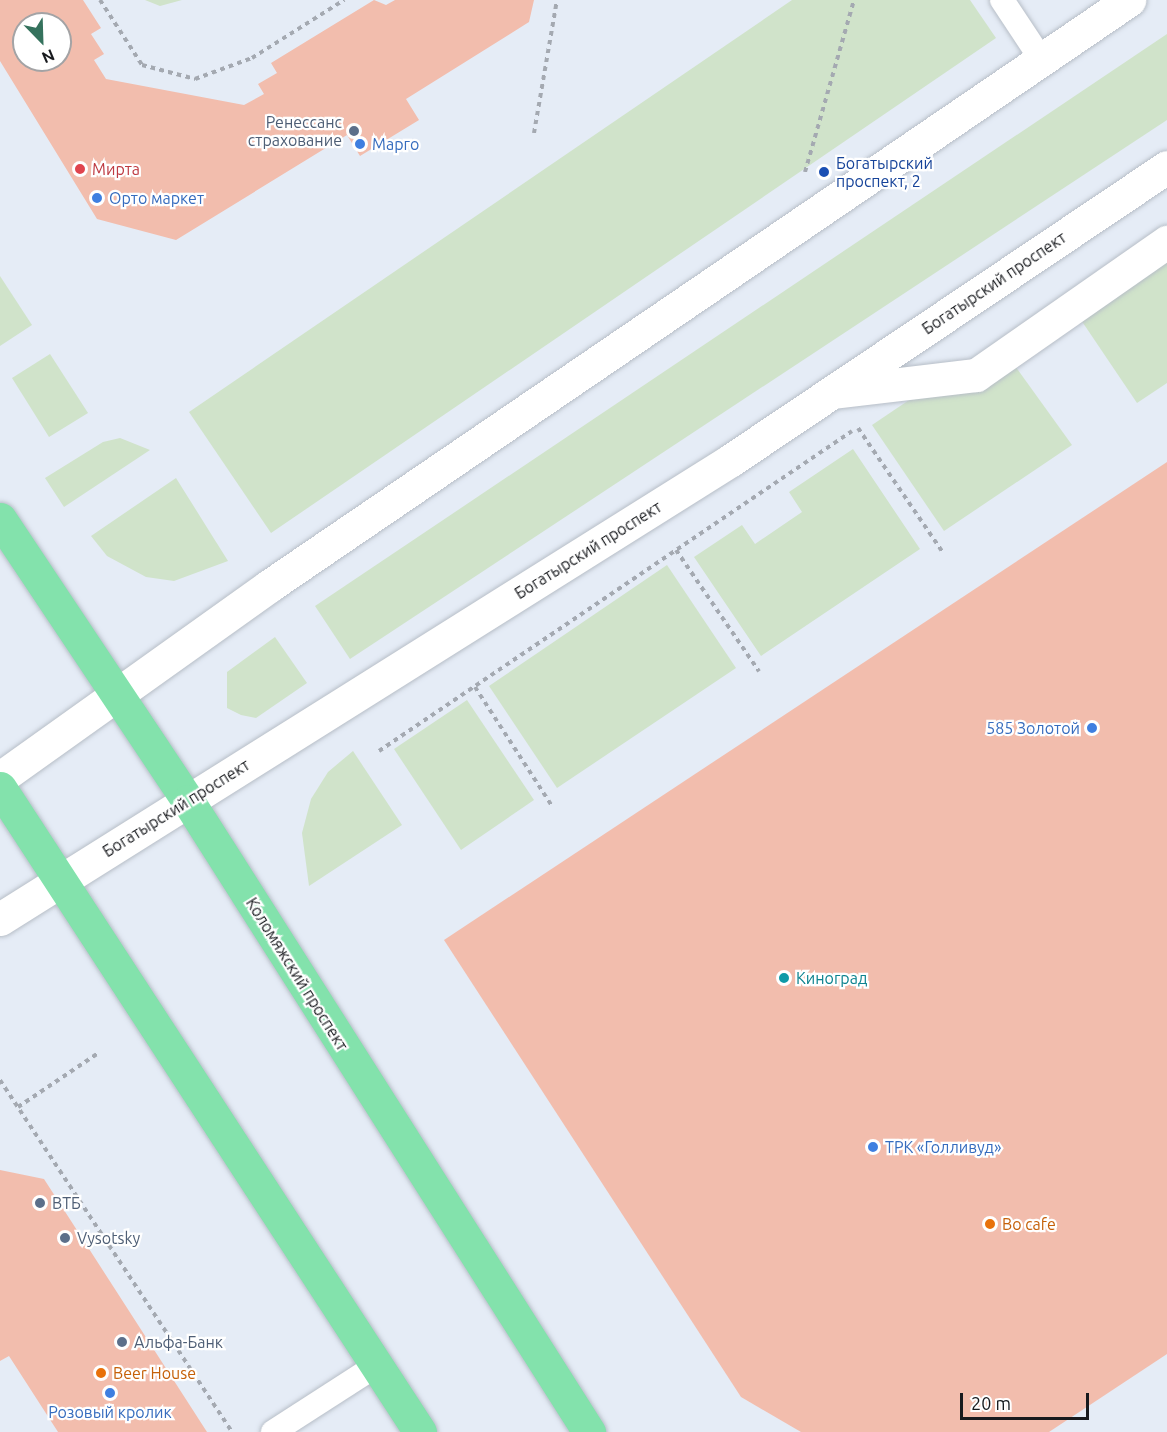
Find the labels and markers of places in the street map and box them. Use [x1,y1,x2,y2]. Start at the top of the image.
place label: Ренессанс страхование [248,112,342,150]
marker: Ренессанс страхование [347,124,361,138]
place label: Марго [372,134,419,154]
marker: Марго [353,137,367,151]
place label: Богатырский проспект, 2 [836,153,933,191]
place label: Мирта [92,159,140,179]
marker: Мирта [73,162,87,176]
marker: Богатырский проспект, 2 [817,165,831,179]
place label: Орто маркет [109,188,204,208]
marker: Орто маркет [90,191,104,205]
place label: 585 Золотой [986,718,1080,738]
marker: 585 Золотой [1085,721,1099,735]
place label: Киноград [796,968,867,988]
marker: Киноград [777,971,791,985]
place label: ТРК «Голливуд» [885,1137,1001,1157]
marker: ТРК «Голливуд» [866,1140,880,1154]
place label: ВТБ [52,1193,81,1213]
marker: ВТБ [33,1196,47,1210]
place label: Bo cafe [1002,1214,1056,1234]
marker: Bo cafe [983,1217,997,1231]
place label: Vysotsky [77,1228,140,1248]
marker: Vysotsky [58,1231,72,1245]
place label: Альфа-Банк [134,1332,223,1352]
marker: Альфа-Банк [115,1335,129,1349]
place label: Beer House [113,1363,196,1383]
marker: Beer House [94,1366,108,1380]
marker: Розовый кролик [103,1386,117,1400]
place label: Розовый кролик [48,1402,172,1422]

